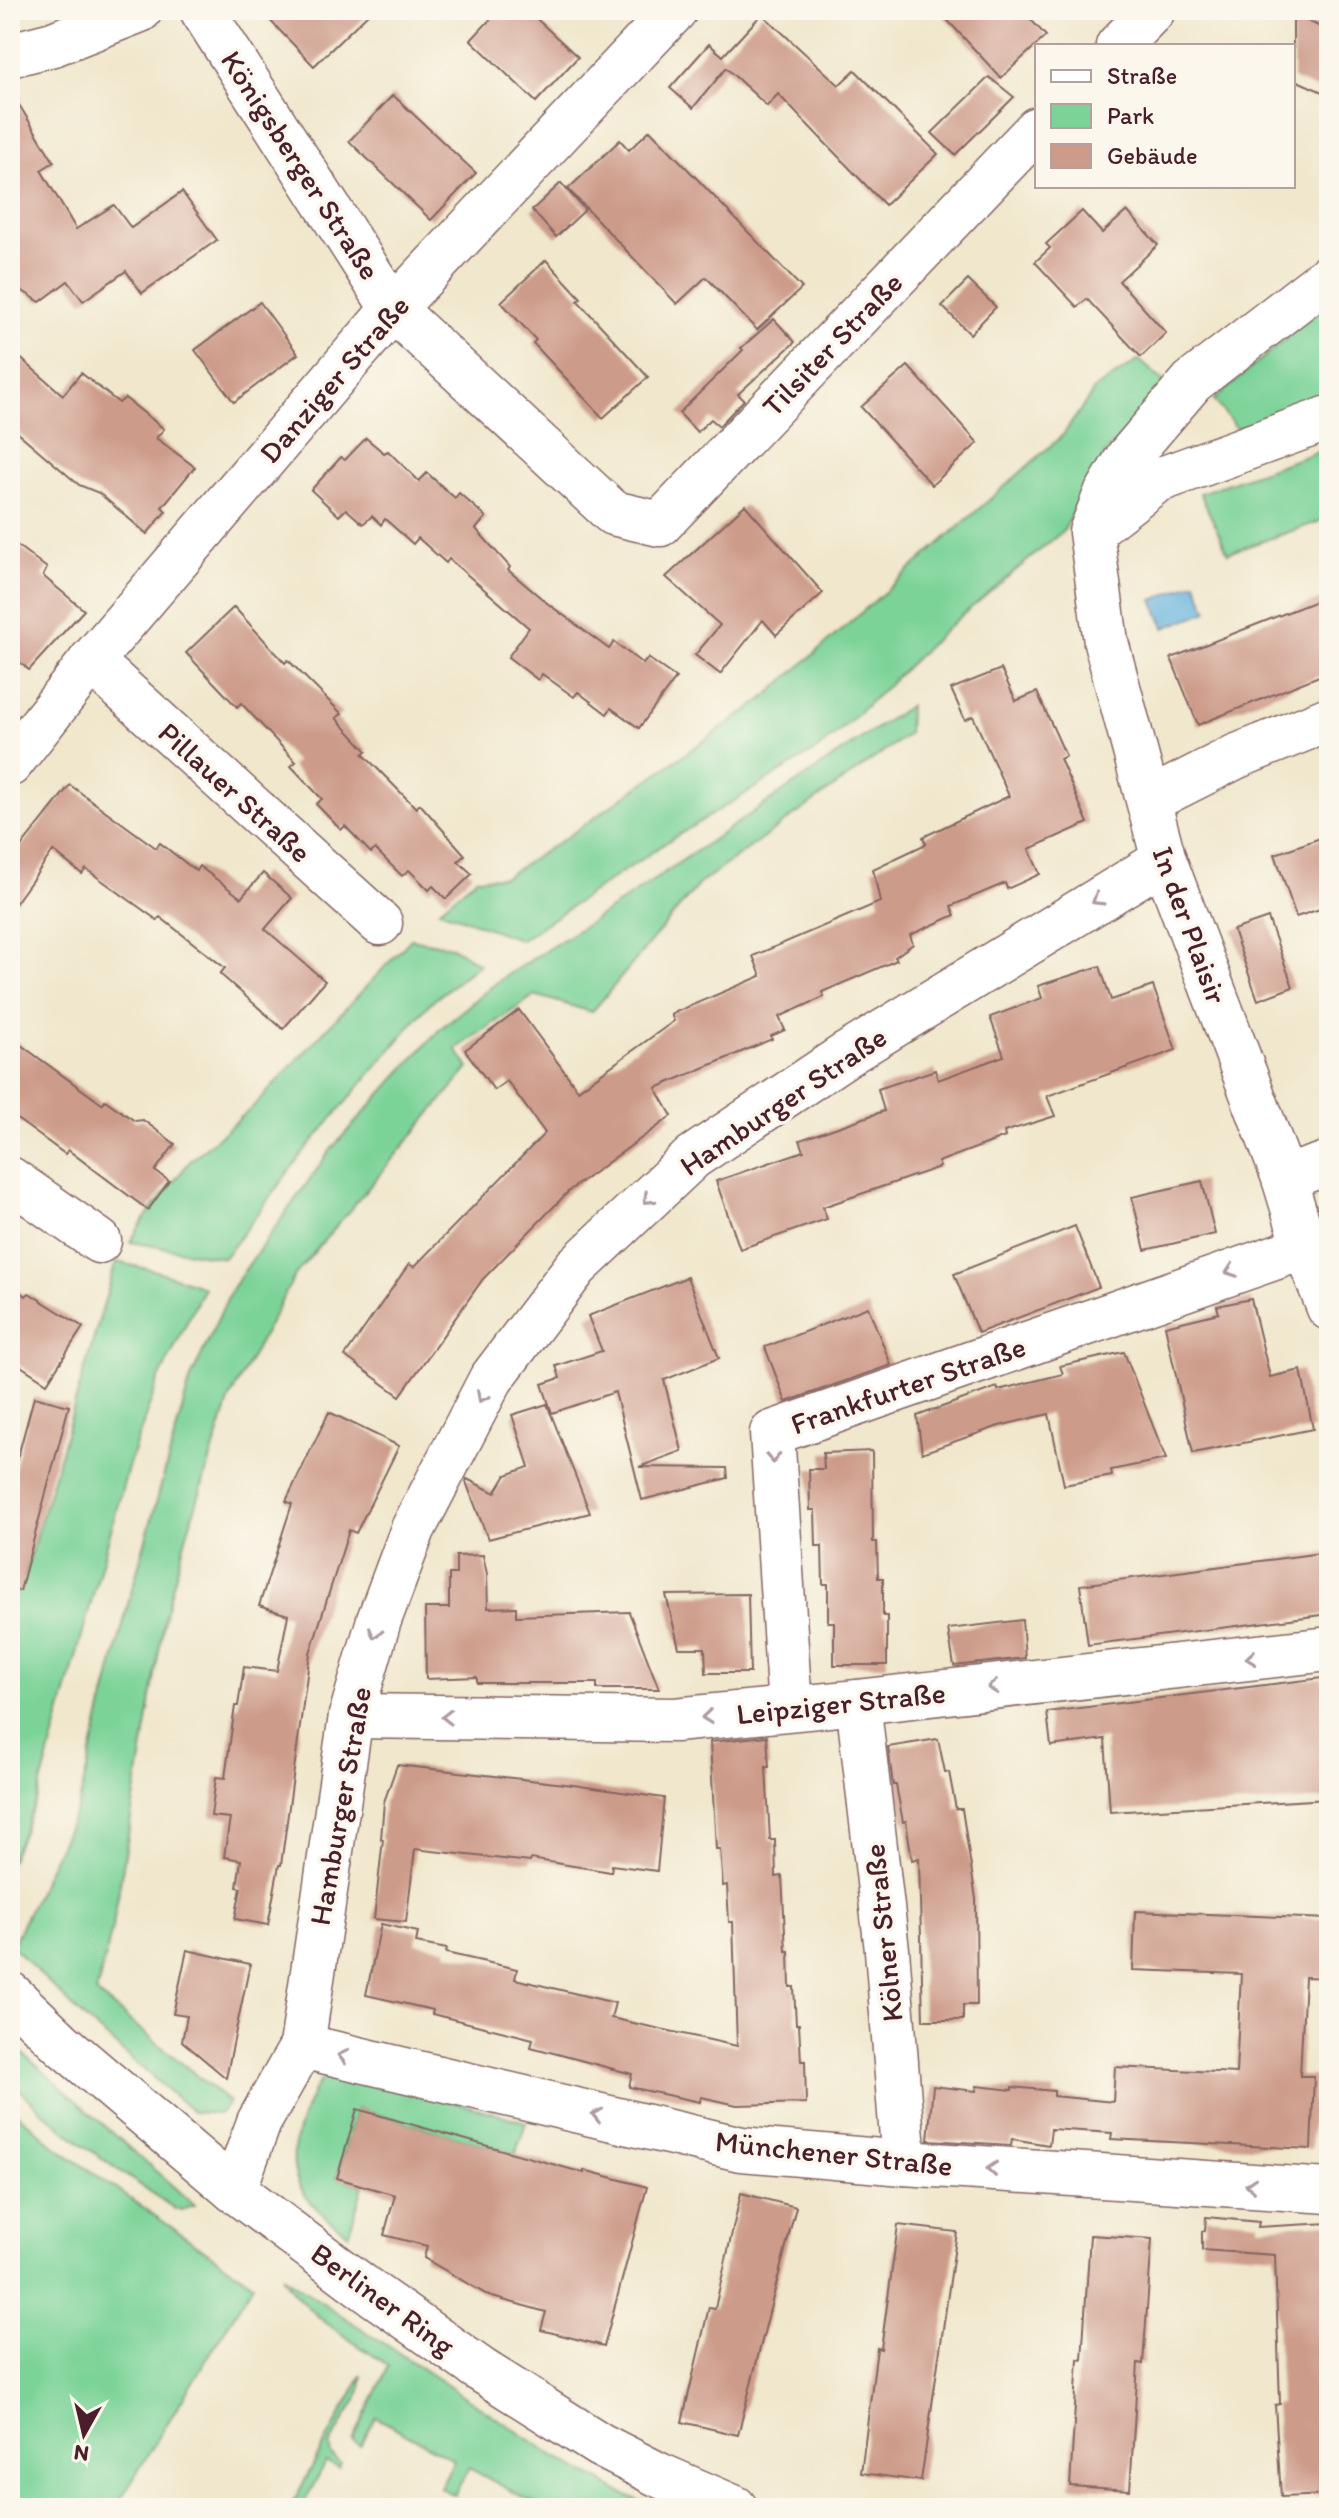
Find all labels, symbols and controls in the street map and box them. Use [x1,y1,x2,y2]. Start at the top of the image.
street label: Königsberger Straße [213,44,389,286]
legend [1035,44,1295,188]
text: Straße [1107,61,1177,90]
text: Park [1107,101,1154,130]
text: Gebäude [1107,141,1198,170]
street label: Tilsiter Straße [754,264,910,424]
street label: Danziger Straße [251,287,417,471]
street label: Pillauer Straße [151,714,319,870]
street label: In der Plaisir [1144,841,1236,1009]
one-way arrow [1091,890,1106,906]
street label: Hamburger Straße [672,1018,894,1184]
one-way arrow [643,1189,657,1204]
one-way arrow [1225,1262,1239,1278]
street label: Frankfurter Straße [786,1327,1030,1443]
one-way arrow [476,1389,492,1403]
one-way arrow [765,1452,782,1465]
one-way arrow [368,1626,384,1640]
one-way arrow [1245,1649,1258,1666]
street label: Leipziger Straße [735,1674,947,1732]
one-way arrow [986,1678,1000,1695]
street label: Hamburger Straße [301,1684,379,1928]
one-way arrow [440,1708,453,1726]
one-way arrow [700,1708,713,1725]
street label: Kölner Straße [855,1842,911,2024]
one-way arrow [337,2048,351,2065]
one-way arrow [590,2107,604,2124]
street label: Münchener Straße [713,2122,955,2184]
one-way arrow [985,2161,998,2178]
one-way arrow [1244,2177,1257,2194]
street label: Berliner Ring [304,2234,463,2364]
north arrow [44,2394,124,2474]
text: N [72,2439,91,2468]

